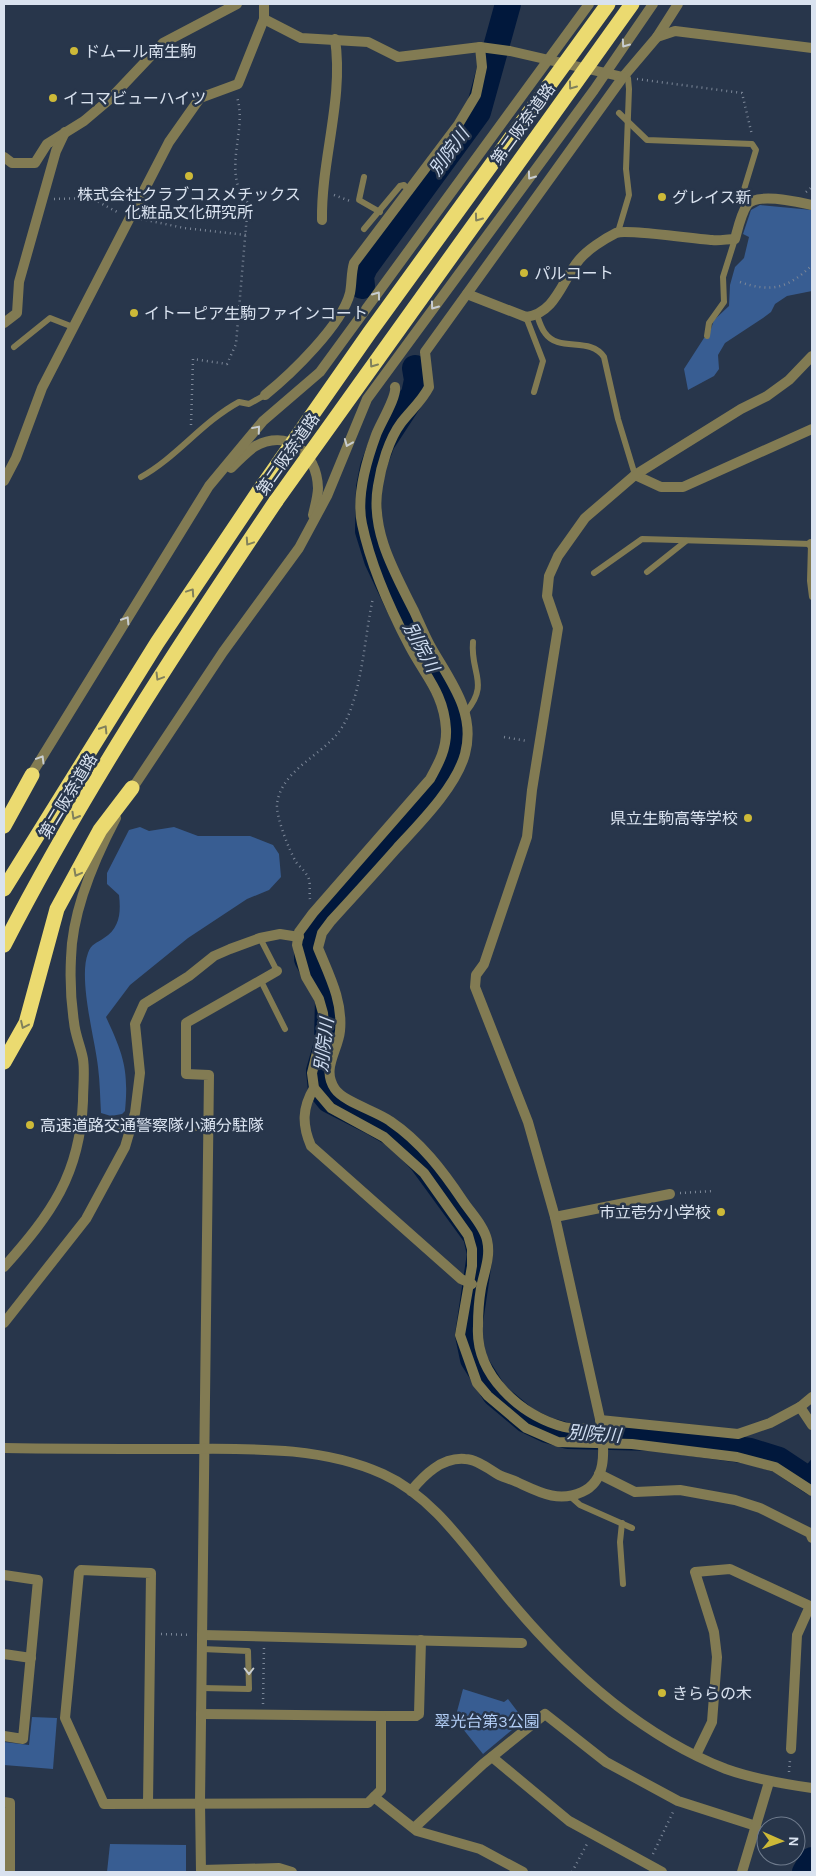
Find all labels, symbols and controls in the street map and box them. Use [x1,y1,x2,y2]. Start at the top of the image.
one-way arrow [622,39,632,48]
place label: ドムール南生駒 [84,42,196,61]
marker: ドムール南生駒 [68,45,80,57]
street label: 第二阪奈道路 [487,80,559,168]
one-way arrow [570,80,578,89]
place label: イコマビューハイツ [63,89,206,108]
marker: イコマビューハイツ [47,92,59,104]
water label: 別院川 [424,122,475,180]
marker: 株式会社クラブコスメチックス 化粧品文化研究所 [183,170,195,182]
one-way arrow [528,170,536,179]
place label: 株式会社クラブコスメチックス 化粧品文化研究所 [77,185,301,222]
place label: グレイス新 [672,188,752,207]
marker: グレイス新 [656,191,668,203]
one-way arrow [475,212,483,221]
place label: パルコート [534,264,614,283]
marker: パルコート [518,267,530,279]
one-way arrow [371,292,379,301]
one-way arrow [431,300,440,310]
place label: イトーピア生駒ファインコート [144,304,368,323]
marker: イトーピア生駒ファインコート [128,307,140,319]
one-way arrow [370,358,379,368]
street label: 第二阪奈道路 [253,409,323,499]
one-way arrow [251,425,260,434]
one-way arrow [343,438,354,447]
one-way arrow [246,536,255,545]
one-way arrow [185,588,195,597]
one-way arrow [119,616,129,625]
water label: 別院川 [398,618,445,678]
one-way arrow [156,672,166,681]
one-way arrow [98,726,108,735]
street label: 第二阪奈道路 [35,750,101,842]
one-way arrow [35,755,45,764]
place label: 県立生駒高等学校 [610,809,738,828]
one-way arrow [72,811,82,820]
marker: 県立生駒高等学校 [742,812,754,824]
one-way arrow [73,867,83,876]
water label: 別院川 [310,1015,338,1073]
one-way arrow [20,1020,31,1029]
place label: 高速道路交通警察隊小瀬分駐隊 [40,1116,264,1135]
marker: 高速道路交通警察隊小瀬分駐隊 [24,1119,36,1131]
place label: 市立壱分小学校 [599,1203,711,1222]
marker: 市立壱分小学校 [715,1206,727,1218]
water label: 別院川 [566,1421,624,1447]
one-way arrow [244,1667,254,1675]
place label: きららの木 [672,1684,752,1703]
marker: きららの木 [656,1687,668,1699]
park label: 翠光台第3公園 [434,1712,540,1731]
north arrow [756,1816,806,1866]
text: N [785,1836,802,1847]

